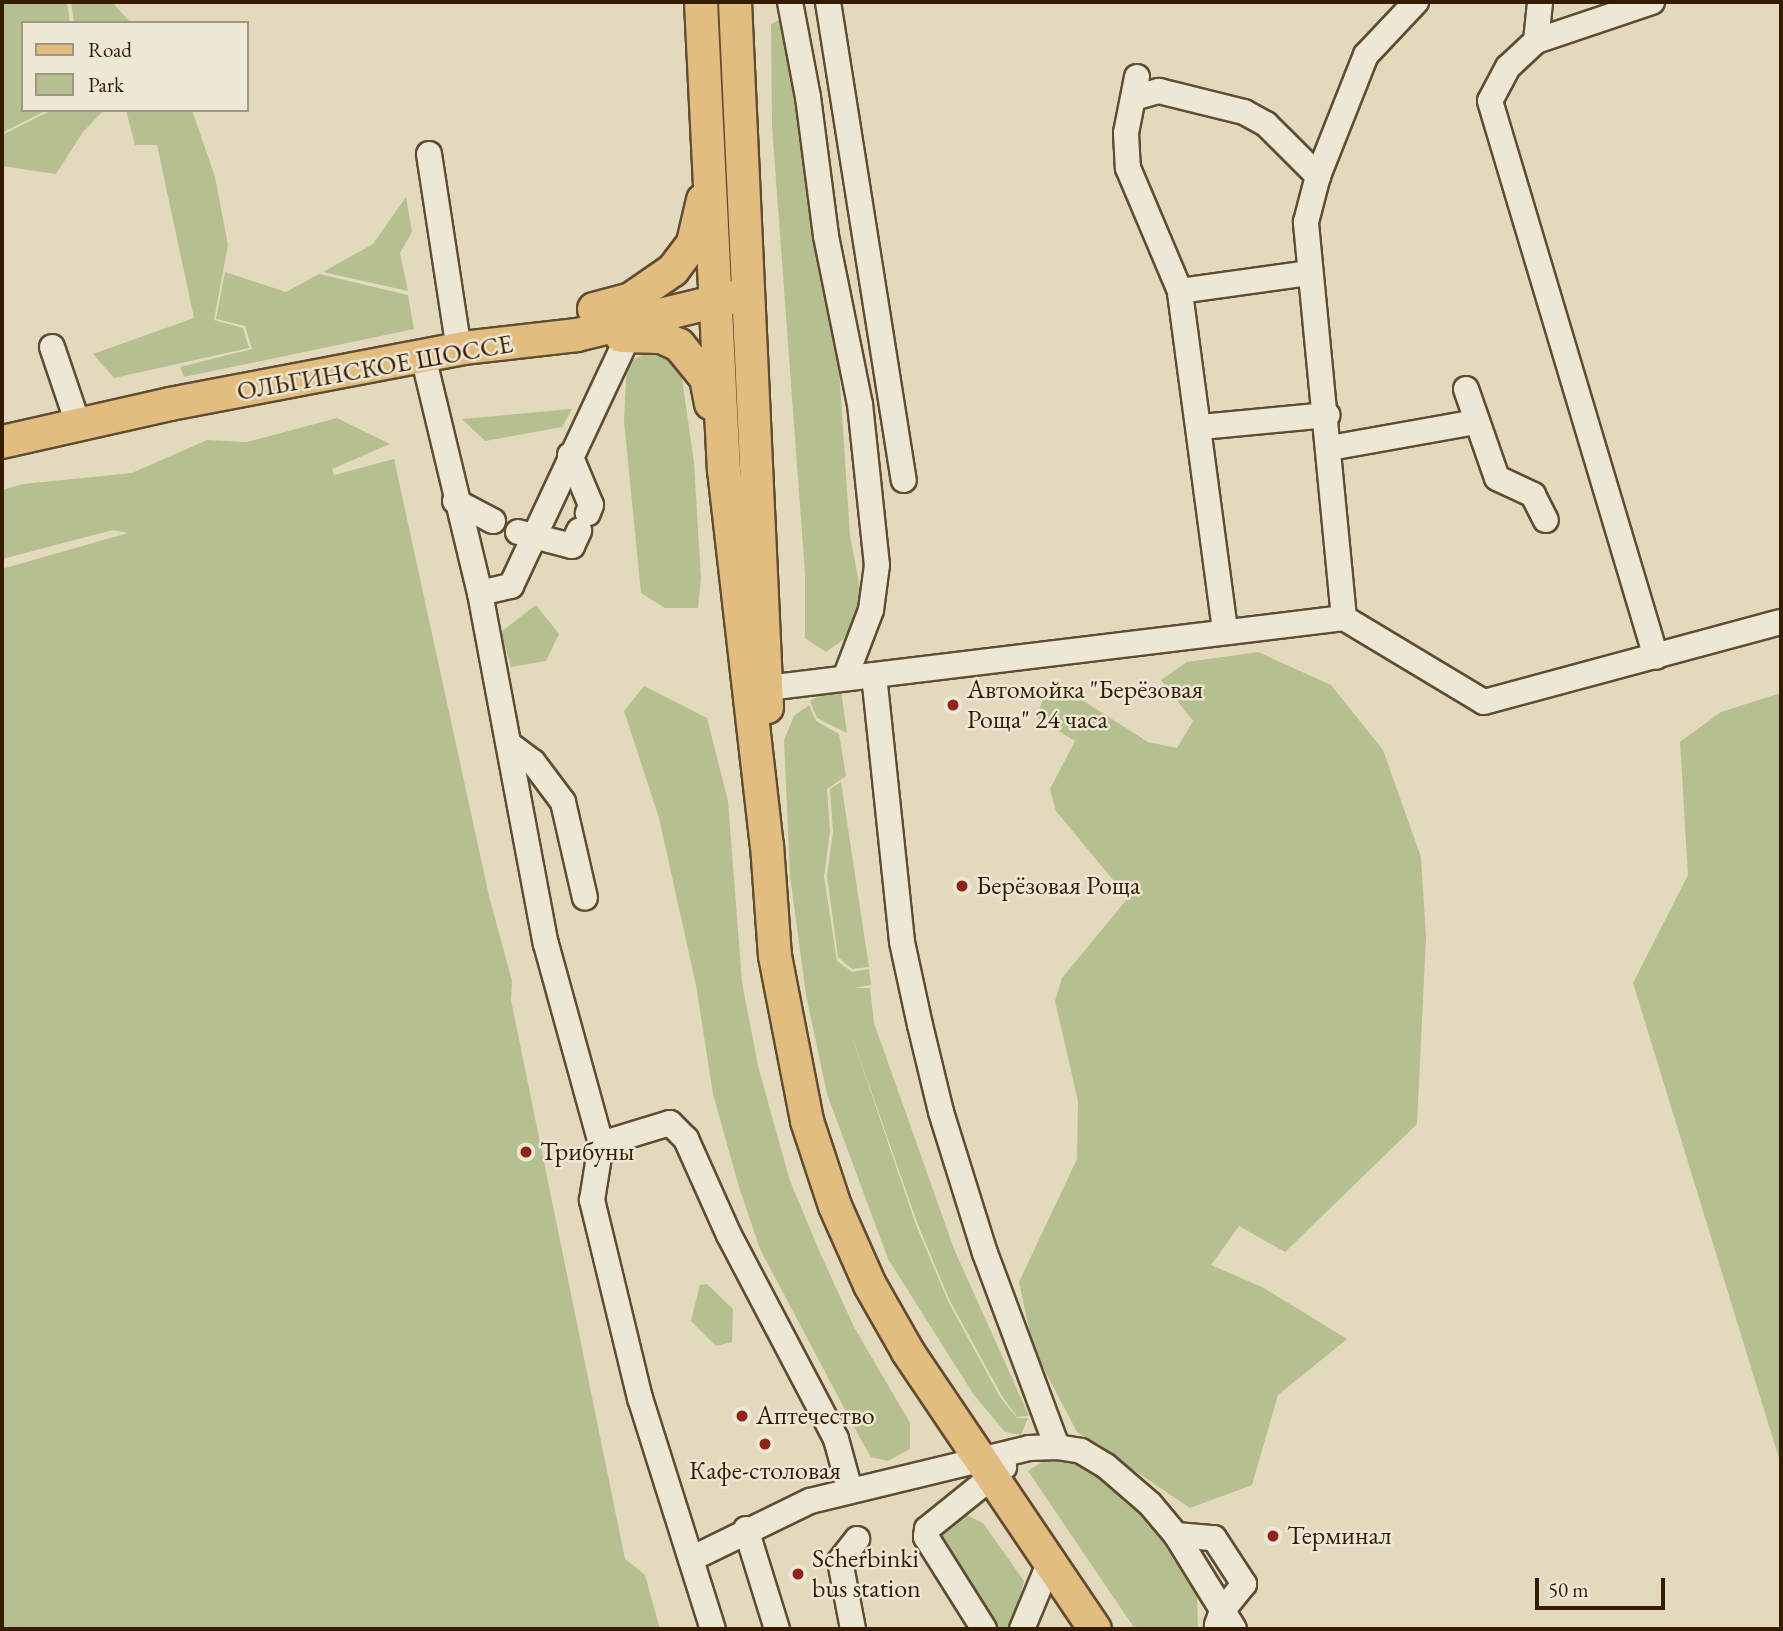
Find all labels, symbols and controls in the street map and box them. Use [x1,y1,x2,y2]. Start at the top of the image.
legend [21,21,248,112]
text: Road [88,36,132,63]
text: Park [88,71,124,98]
street label: ОЛЬГИНСКОЕ ШОССЕ [235,328,515,408]
place label: Автомойка "Берёзовая Роща" 24 часа [967,674,1203,736]
marker: Автомойка "Берёзовая Роща" 24 часа [945,697,961,713]
place label: Берёзовая Роща [976,870,1140,902]
marker: Берёзовая Роща [954,878,970,894]
place label: Трибуны [540,1136,635,1168]
marker: Трибуны [518,1144,534,1160]
place label: Аптечество [756,1400,875,1432]
marker: Аптечество [734,1408,750,1424]
marker: Кафе-столовая [757,1436,773,1452]
place label: Кафе-столовая [689,1455,841,1487]
place label: Терминал [1287,1520,1391,1552]
marker: Терминал [1265,1528,1281,1544]
place label: Scherbinki bus station [812,1543,921,1604]
scale bar [1538,1564,1668,1608]
marker: Scherbinki bus station [790,1566,806,1582]
text: 50 m [1548,1576,1589,1603]

